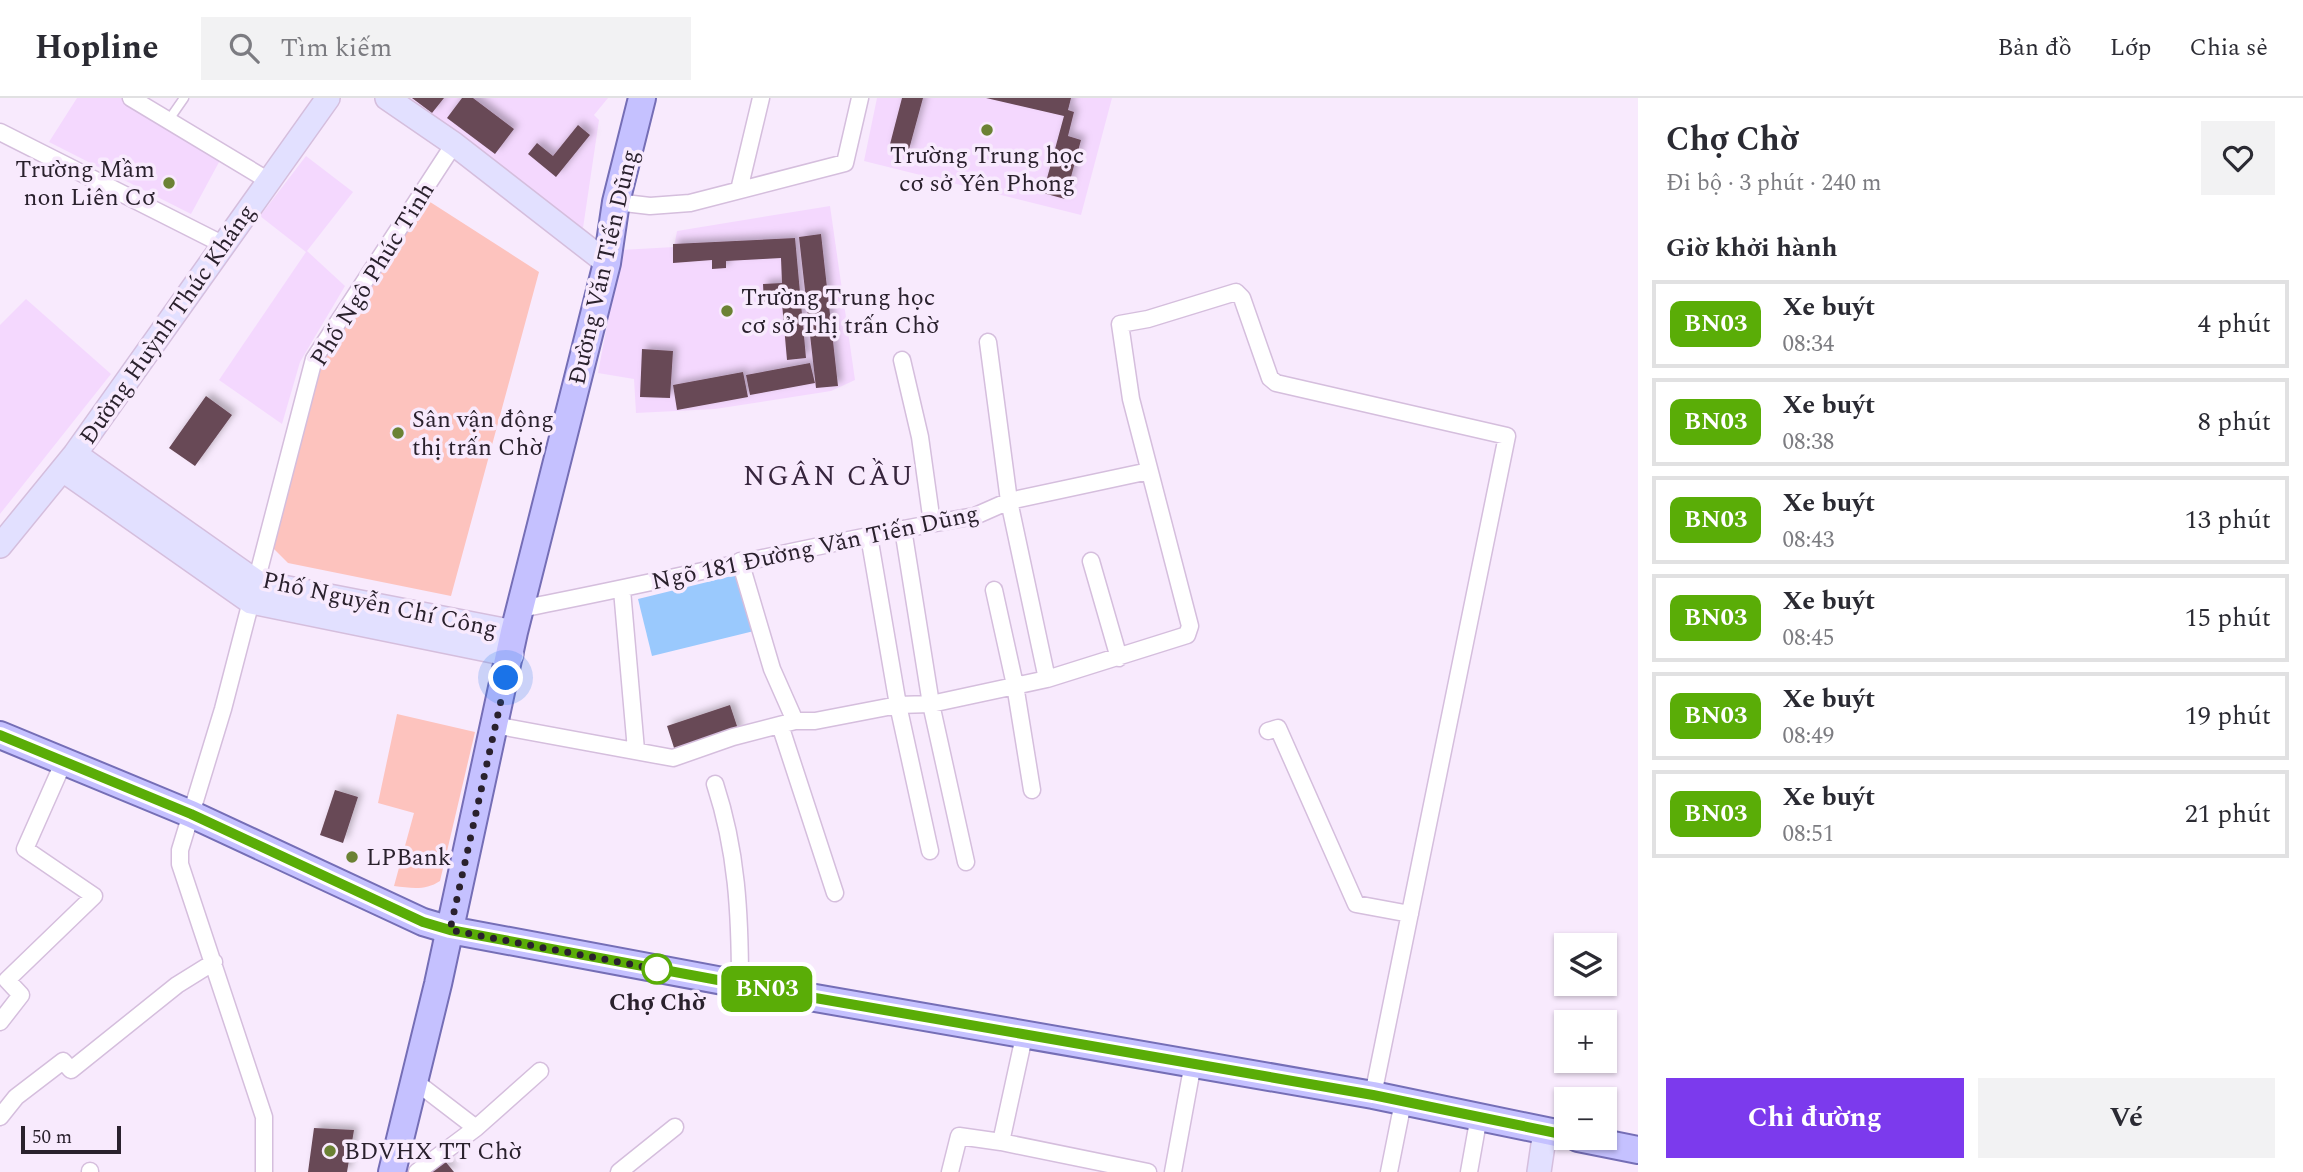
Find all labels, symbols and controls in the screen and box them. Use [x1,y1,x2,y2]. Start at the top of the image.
search box [201,17,691,80]
text: Hopline [35,23,159,73]
text: Tìm kiếm [281,28,392,68]
icon: search [225,29,263,67]
text: Bản đồ [1997,30,2072,66]
text: Lớp [2110,30,2151,66]
text: Chia sẻ [2189,30,2268,66]
text: Chợ Chờ [1666,115,1798,165]
button: heart [2201,121,2275,195]
marker: Trường Trung học cơ sở Yên Phong [979,122,995,138]
place label: Trường Trung học cơ sở Yên Phong [890,138,1084,202]
street label: Đường Văn Tiến Dũng [559,146,649,388]
place label: Trường Mầm non Liên Cơ [15,152,155,216]
text: Đi bộ · 3 phút · 240 m [1666,166,1881,201]
marker: Trường Mầm non Liên Cơ [161,175,177,191]
street label: Phố Ngô Phúc Tinh [302,175,444,374]
street label: Đường Huỳnh Thúc Kháng [71,197,265,452]
text: Giờ khởi hành [1666,228,1838,268]
place label: Trường Trung học cơ sở Thị trấn Chờ [741,280,939,344]
text: Xe buýt [1782,287,1875,327]
marker: Trường Trung học cơ sở Thị trấn Chờ [719,303,735,319]
text: 4 phút [2198,304,2271,344]
text: BN03 [1684,306,1747,342]
text: 08:34 [1782,327,1834,362]
text: Xe buýt [1782,385,1875,425]
place label: Sân vận động thị trấn Chờ [412,402,554,466]
text: 8 phút [2198,402,2271,442]
text: BN03 [1684,404,1747,440]
marker: Sân vận động thị trấn Chờ [390,425,406,441]
text: 08:38 [1782,425,1834,460]
district label: NGÂN CẦU [743,455,915,498]
text: Xe buýt [1782,483,1875,523]
street label: Ngõ 181 Đường Văn Tiến Dũng [648,496,982,600]
text: 13 phút [2185,500,2271,540]
text: BN03 [1684,502,1747,538]
text: 08:43 [1782,523,1834,558]
street label: Phố Nguyễn Chí Công [259,563,501,647]
text: Xe buýt [1782,581,1875,621]
text: 15 phút [2185,598,2271,638]
text: BN03 [1684,600,1747,636]
text: 08:45 [1782,621,1834,656]
your location [488,660,523,695]
text: Xe buýt [1782,679,1875,719]
text: 19 phút [2185,696,2271,736]
text: BN03 [1684,698,1747,734]
text: 08:49 [1782,719,1834,754]
text: Xe buýt [1782,777,1875,817]
text: 21 phút [2185,794,2271,834]
text: BN03 [1684,796,1747,832]
text: 08:51 [1782,817,1834,852]
place label: LPBank [366,840,451,876]
marker: LPBank [344,849,360,865]
map controls [1554,933,1617,1150]
button: layers [1554,933,1617,996]
marker: Chợ Chờ [642,954,672,984]
line badge: BN03 [718,966,816,1012]
text: BN03 [735,971,799,1007]
place label: Chợ Chờ [609,985,706,1021]
button: + [1554,1010,1617,1073]
button: Chỉ đường [1666,1078,1964,1158]
button: Vé [1978,1078,2275,1158]
button: − [1554,1087,1617,1150]
scale bar [21,1123,121,1155]
text: 50 m [32,1123,72,1152]
place label: BDVHX TT Chờ [344,1134,522,1170]
marker: BDVHX TT Chờ [322,1143,338,1159]

